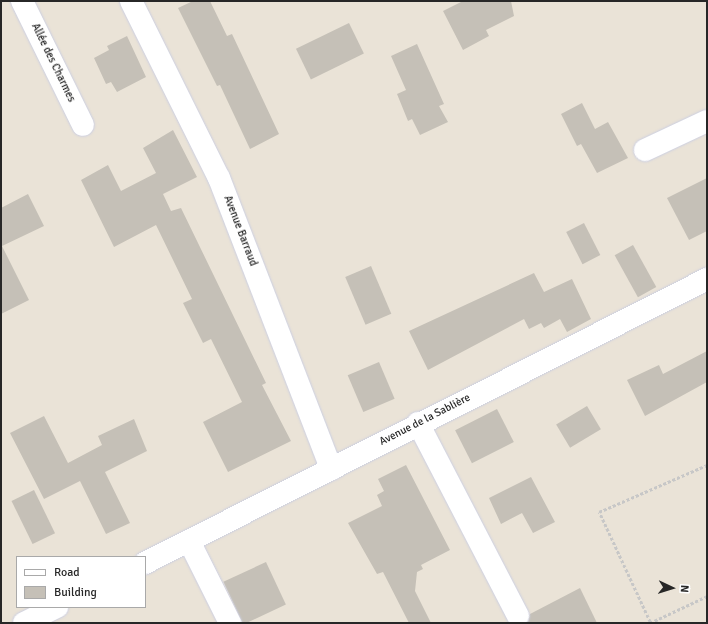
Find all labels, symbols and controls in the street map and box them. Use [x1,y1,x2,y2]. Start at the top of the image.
street label: Allée des Charmes [28,21,78,105]
street label: Avenue Barraud [220,194,260,268]
street label: Avenue de la Sablière [377,391,473,449]
legend [16,556,146,608]
text: Road [54,565,80,580]
north arrow [652,568,692,608]
text: Building [54,585,97,600]
text: N [678,585,691,593]

